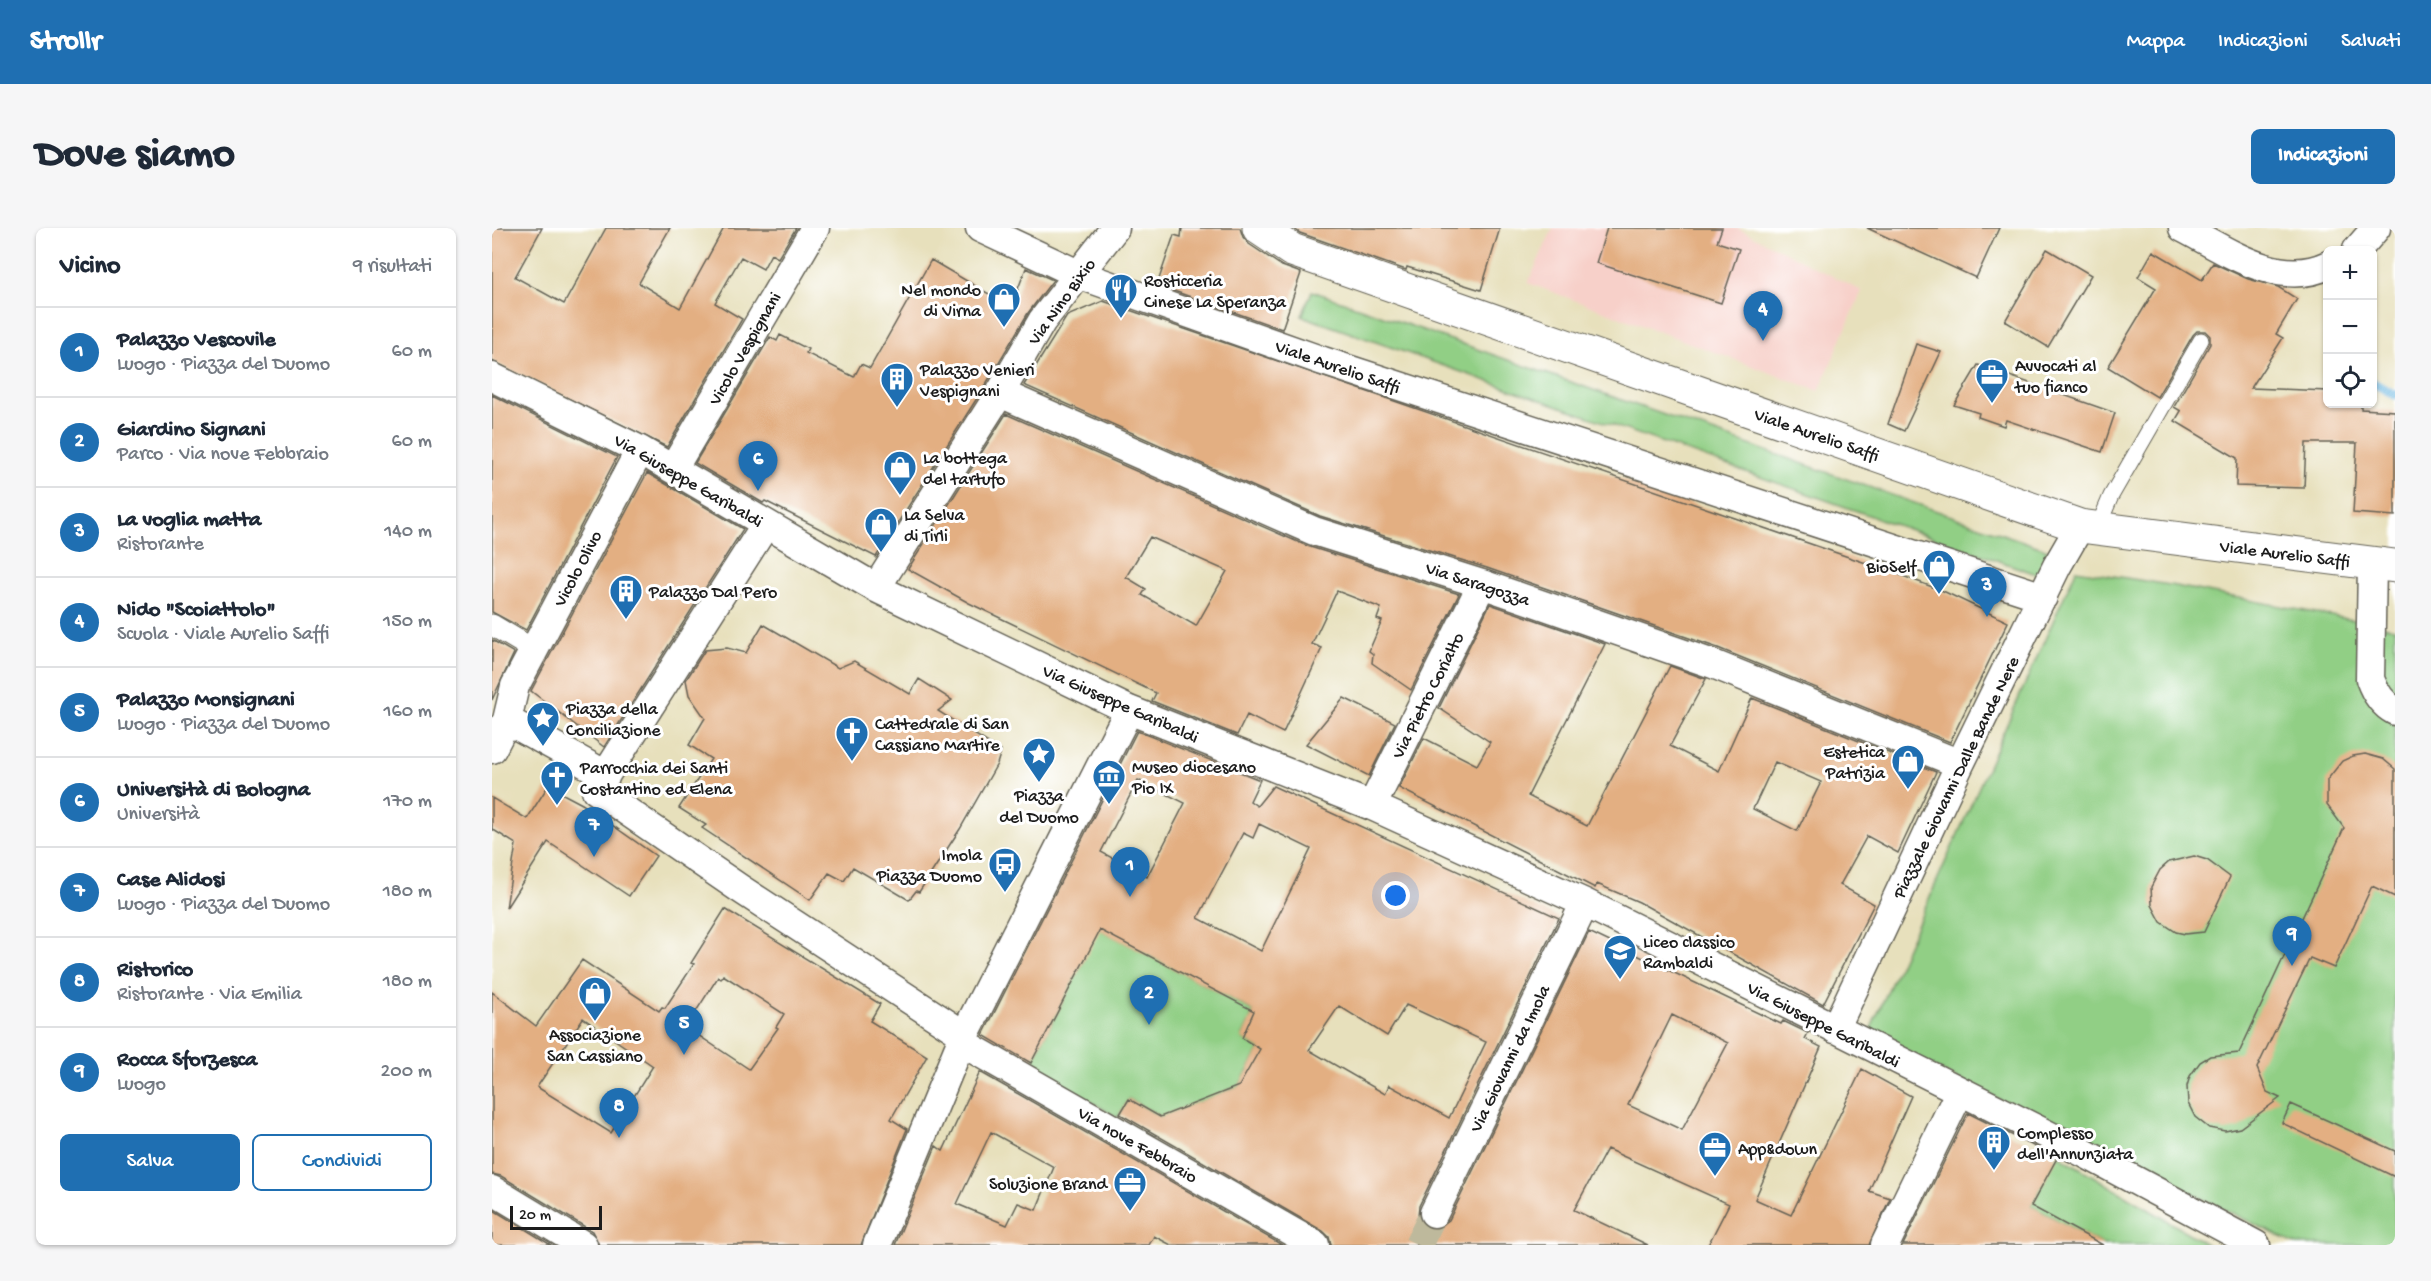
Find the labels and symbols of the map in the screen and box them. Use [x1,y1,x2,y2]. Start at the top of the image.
street label: Via Nino Bixio [1024,255,1101,351]
restaurant icon: Rosticceria Cinese La Speranza [1103,272,1139,319]
place label: Rosticceria Cinese La Speranza [1144,272,1287,314]
place label: Nel mondo di Virna [901,281,982,323]
shop icon: Nel mondo di Virna [986,281,1022,328]
street label: Vicolo Vespignani [705,289,787,410]
pin: 4 [1744,291,1782,341]
street label: Viale Aurelio Saffi [1271,337,1402,400]
office icon: Avvocati al tuo fianco [1974,357,2010,404]
place label: Avvocati al tuo fianco [2014,357,2096,399]
building icon: Palazzo Venieri Vespignani [879,361,915,408]
place label: Palazzo Venieri Vespignani [919,361,1035,403]
street label: Viale Aurelio Saffi [1750,405,1881,468]
street label: Via Giuseppe Garibaldi [609,430,766,533]
pin: 6 [738,442,778,491]
shop icon: La bottega del tartufo [882,449,918,496]
place label: La bottega del tartufo [923,449,1008,491]
shop icon: La Selva di Tirli [863,506,899,553]
place label: La Selva di Tirli [904,506,965,548]
street label: Vicolo Olivo [550,528,608,612]
street label: Viale Aurelio Saffi [2217,537,2351,574]
shop icon: BioSelf [1921,548,1957,595]
street label: Via Saragozza [1422,558,1533,612]
place label: BioSelf [1865,558,1917,579]
pin: 3 [1968,568,2006,617]
building icon: Palazzo Dal Pero [608,573,644,620]
place label: Palazzo Dal Pero [648,583,777,604]
street label: Via Pietro Corialto [1388,630,1470,764]
street label: Piazzale Giovanni Dalle Bande Nere [1889,653,2025,903]
street label: Via Giuseppe Garibaldi [1038,661,1201,749]
place icon: Piazza della Conciliazione [525,700,561,747]
place label: Piazza della Conciliazione [565,700,661,742]
church icon: Cattedrale di San Cassiano Martire [834,715,870,762]
place label: Cattedrale di San Cassiano Martire [875,715,1009,757]
place icon: Piazza del Duomo [1021,736,1057,783]
place label: Estetica Patrizia [1823,743,1886,785]
shop icon: Estetica Patrizia [1890,743,1926,790]
museum icon: Museo diocesano Pio IX [1091,758,1127,805]
place label: Museo diocesano Pio IX [1131,758,1256,800]
church icon: Parrocchia dei Santi Costantino ed Elena [539,759,575,806]
place label: Parrocchia dei Santi Costantino ed Elena [579,759,733,801]
place label: Piazza del Duomo [999,787,1079,829]
pin: 7 [574,808,614,857]
place label: Imola Piazza Duomo [875,846,983,888]
bus stop icon: Imola Piazza Duomo [987,846,1023,893]
pin: 1 [1110,848,1150,897]
your location [1381,881,1410,910]
pin: 9 [2272,916,2312,966]
school or university icon: Liceo classico Rambaldi [1602,933,1638,980]
place label: Liceo classico Rambaldi [1643,933,1735,975]
shop icon: Associazione San Cassiano [577,975,613,1022]
pin: 2 [1130,976,1168,1025]
street label: Via Giuseppe Garibaldi [1742,978,1903,1074]
street label: Via Giovanni da Imola [1466,981,1556,1137]
pin: 5 [664,1006,704,1055]
place label: Associazione San Cassiano [547,1026,643,1068]
pin: 8 [600,1088,638,1138]
street label: Via nove Febbraio [1072,1103,1200,1189]
building icon: Complesso dell'Annunziata [1976,1124,2012,1171]
place label: Complesso dell'Annunziata [2017,1124,2134,1166]
office icon: App&down [1697,1130,1733,1177]
place label: App&down [1738,1140,1817,1161]
office icon: Soluzione Brand [1112,1165,1148,1212]
place label: Soluzione Brand [989,1175,1108,1196]
scale bar [510,1203,602,1230]

